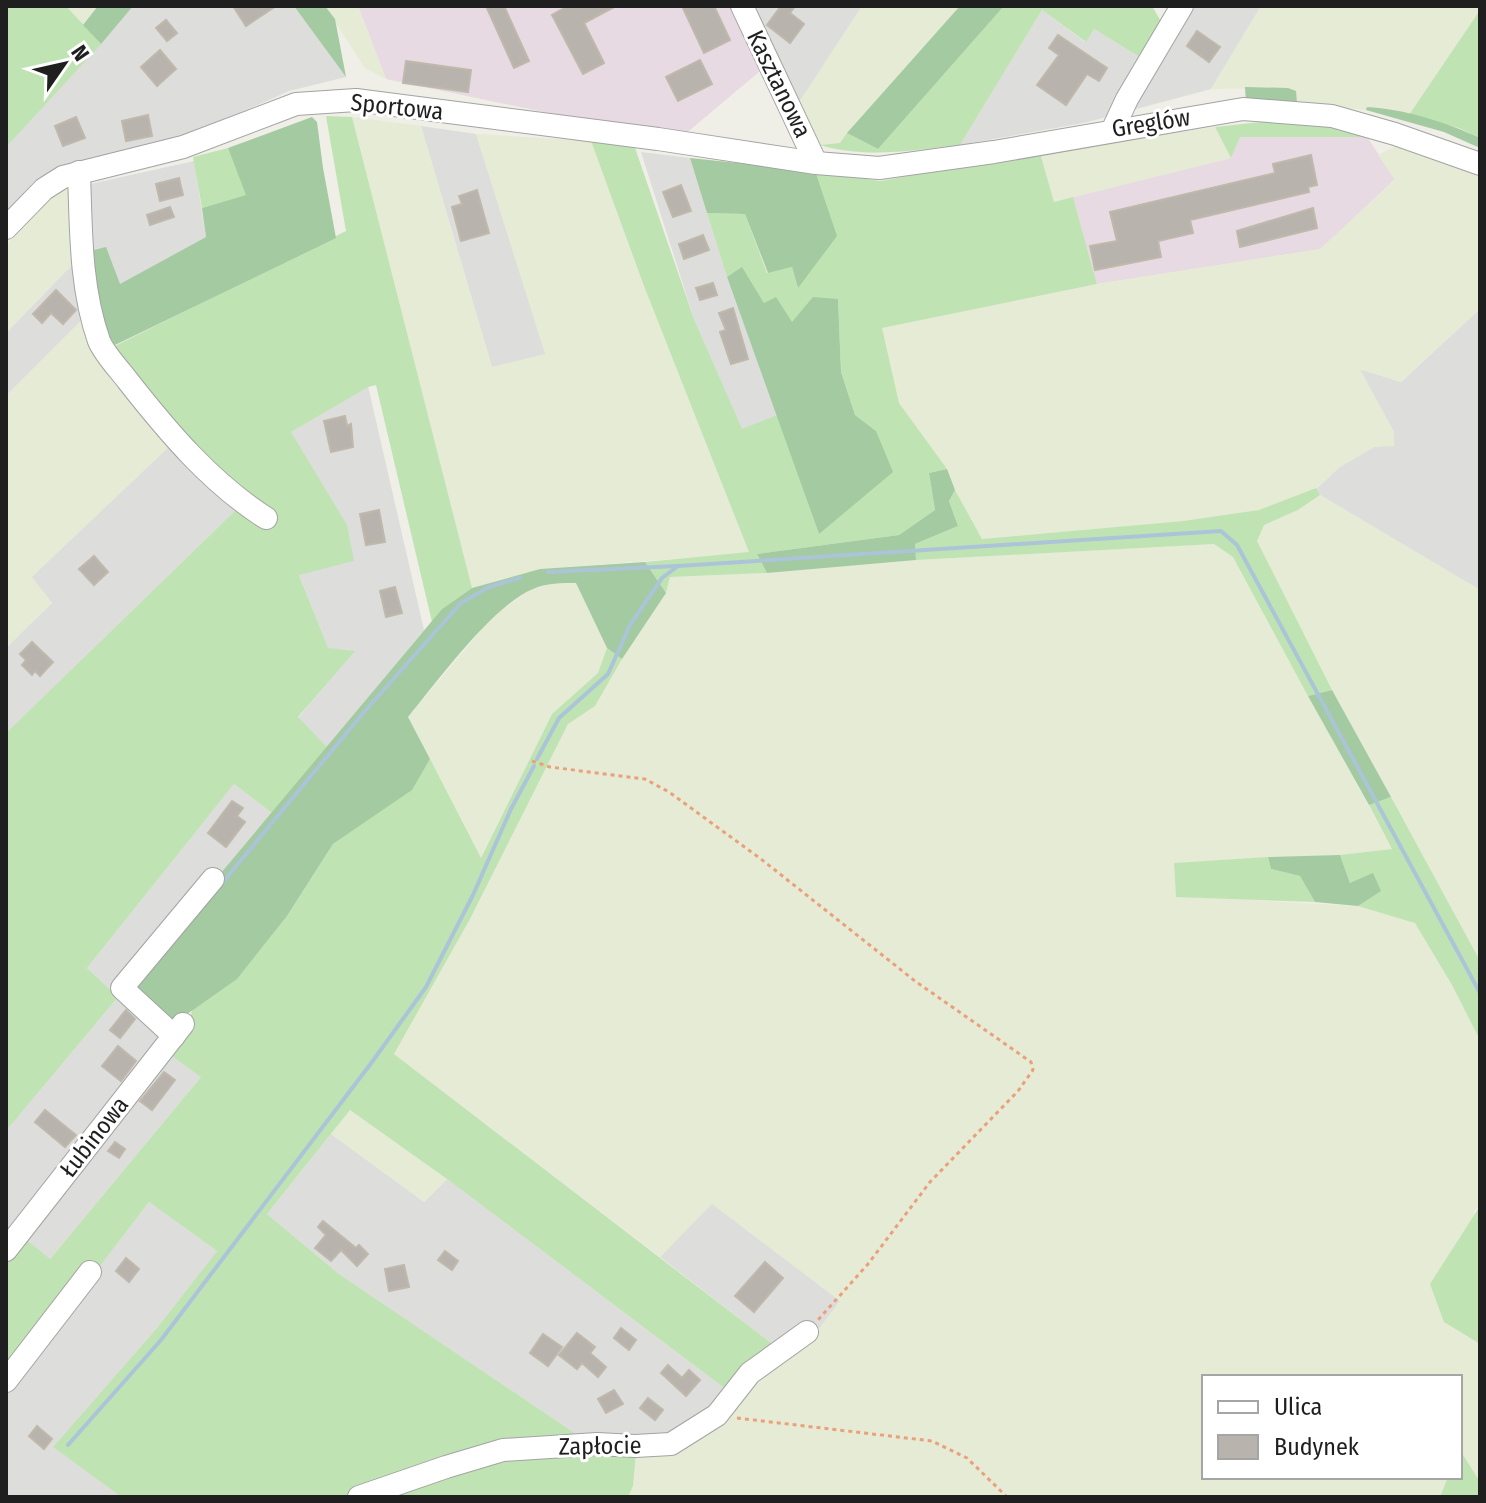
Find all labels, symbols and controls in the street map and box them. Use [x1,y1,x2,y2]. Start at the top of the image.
north arrow [24,24,104,104]
street label: Kasztanowa [741,26,817,142]
text: N [65,40,95,66]
street label: Sportowa [349,88,445,126]
street label: Greglów [1110,103,1193,143]
street label: Łubinowa [54,1091,134,1183]
legend [1202,1375,1462,1479]
text: Ulica [1274,1393,1322,1421]
street label: Zapłocie [558,1431,642,1461]
text: Budynek [1274,1433,1360,1461]

